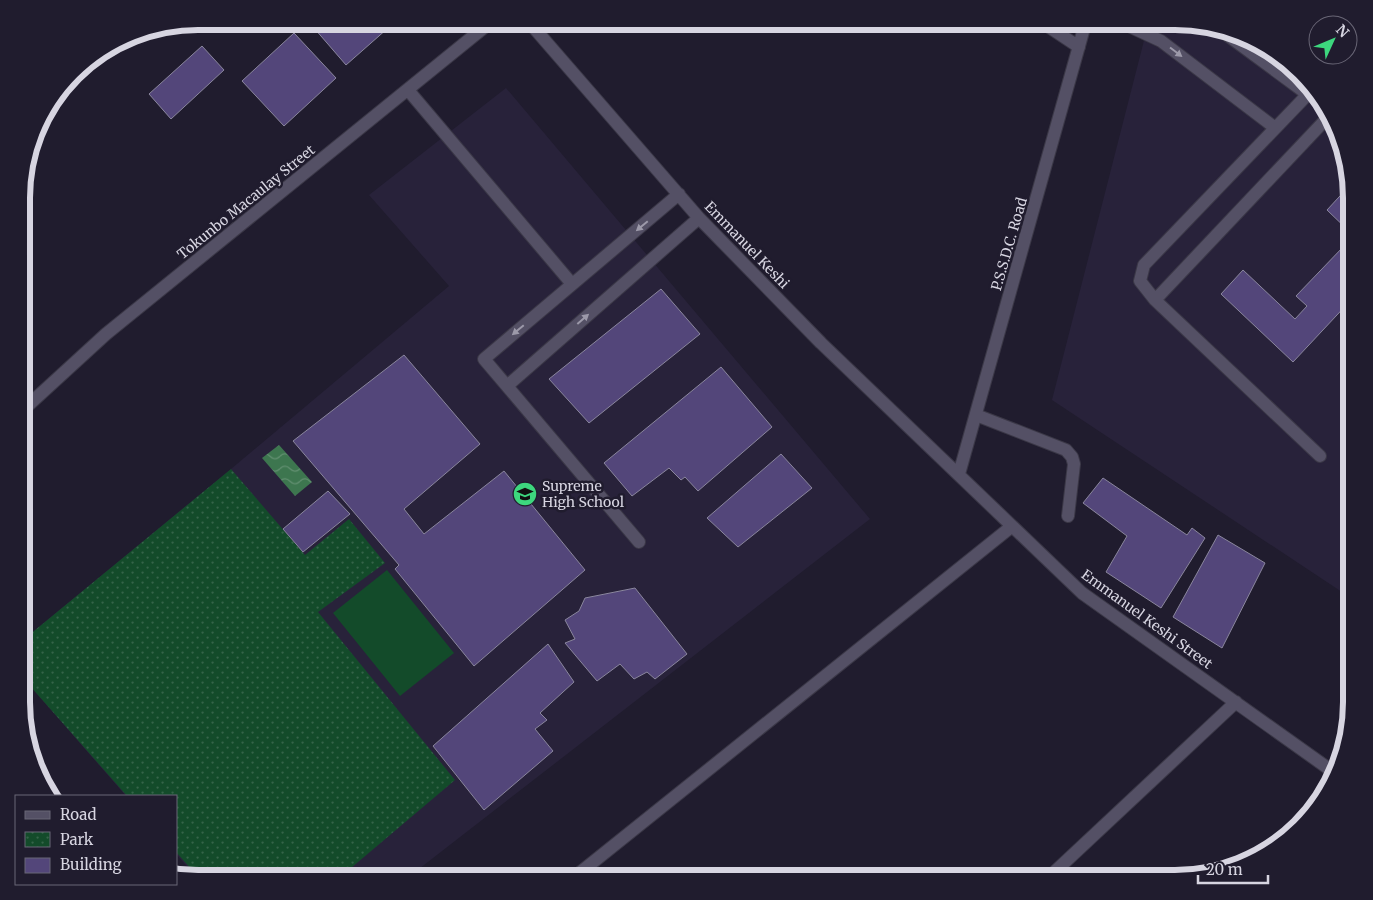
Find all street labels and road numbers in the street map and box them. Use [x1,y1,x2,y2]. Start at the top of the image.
street label: Tokunbo Macaulay Street [174,141,319,263]
street label: P.S.S.D.C. Road [987,195,1031,293]
street label: Emmanuel Keshi [701,198,794,293]
street label: Emmanuel Keshi Street [1078,565,1217,673]

